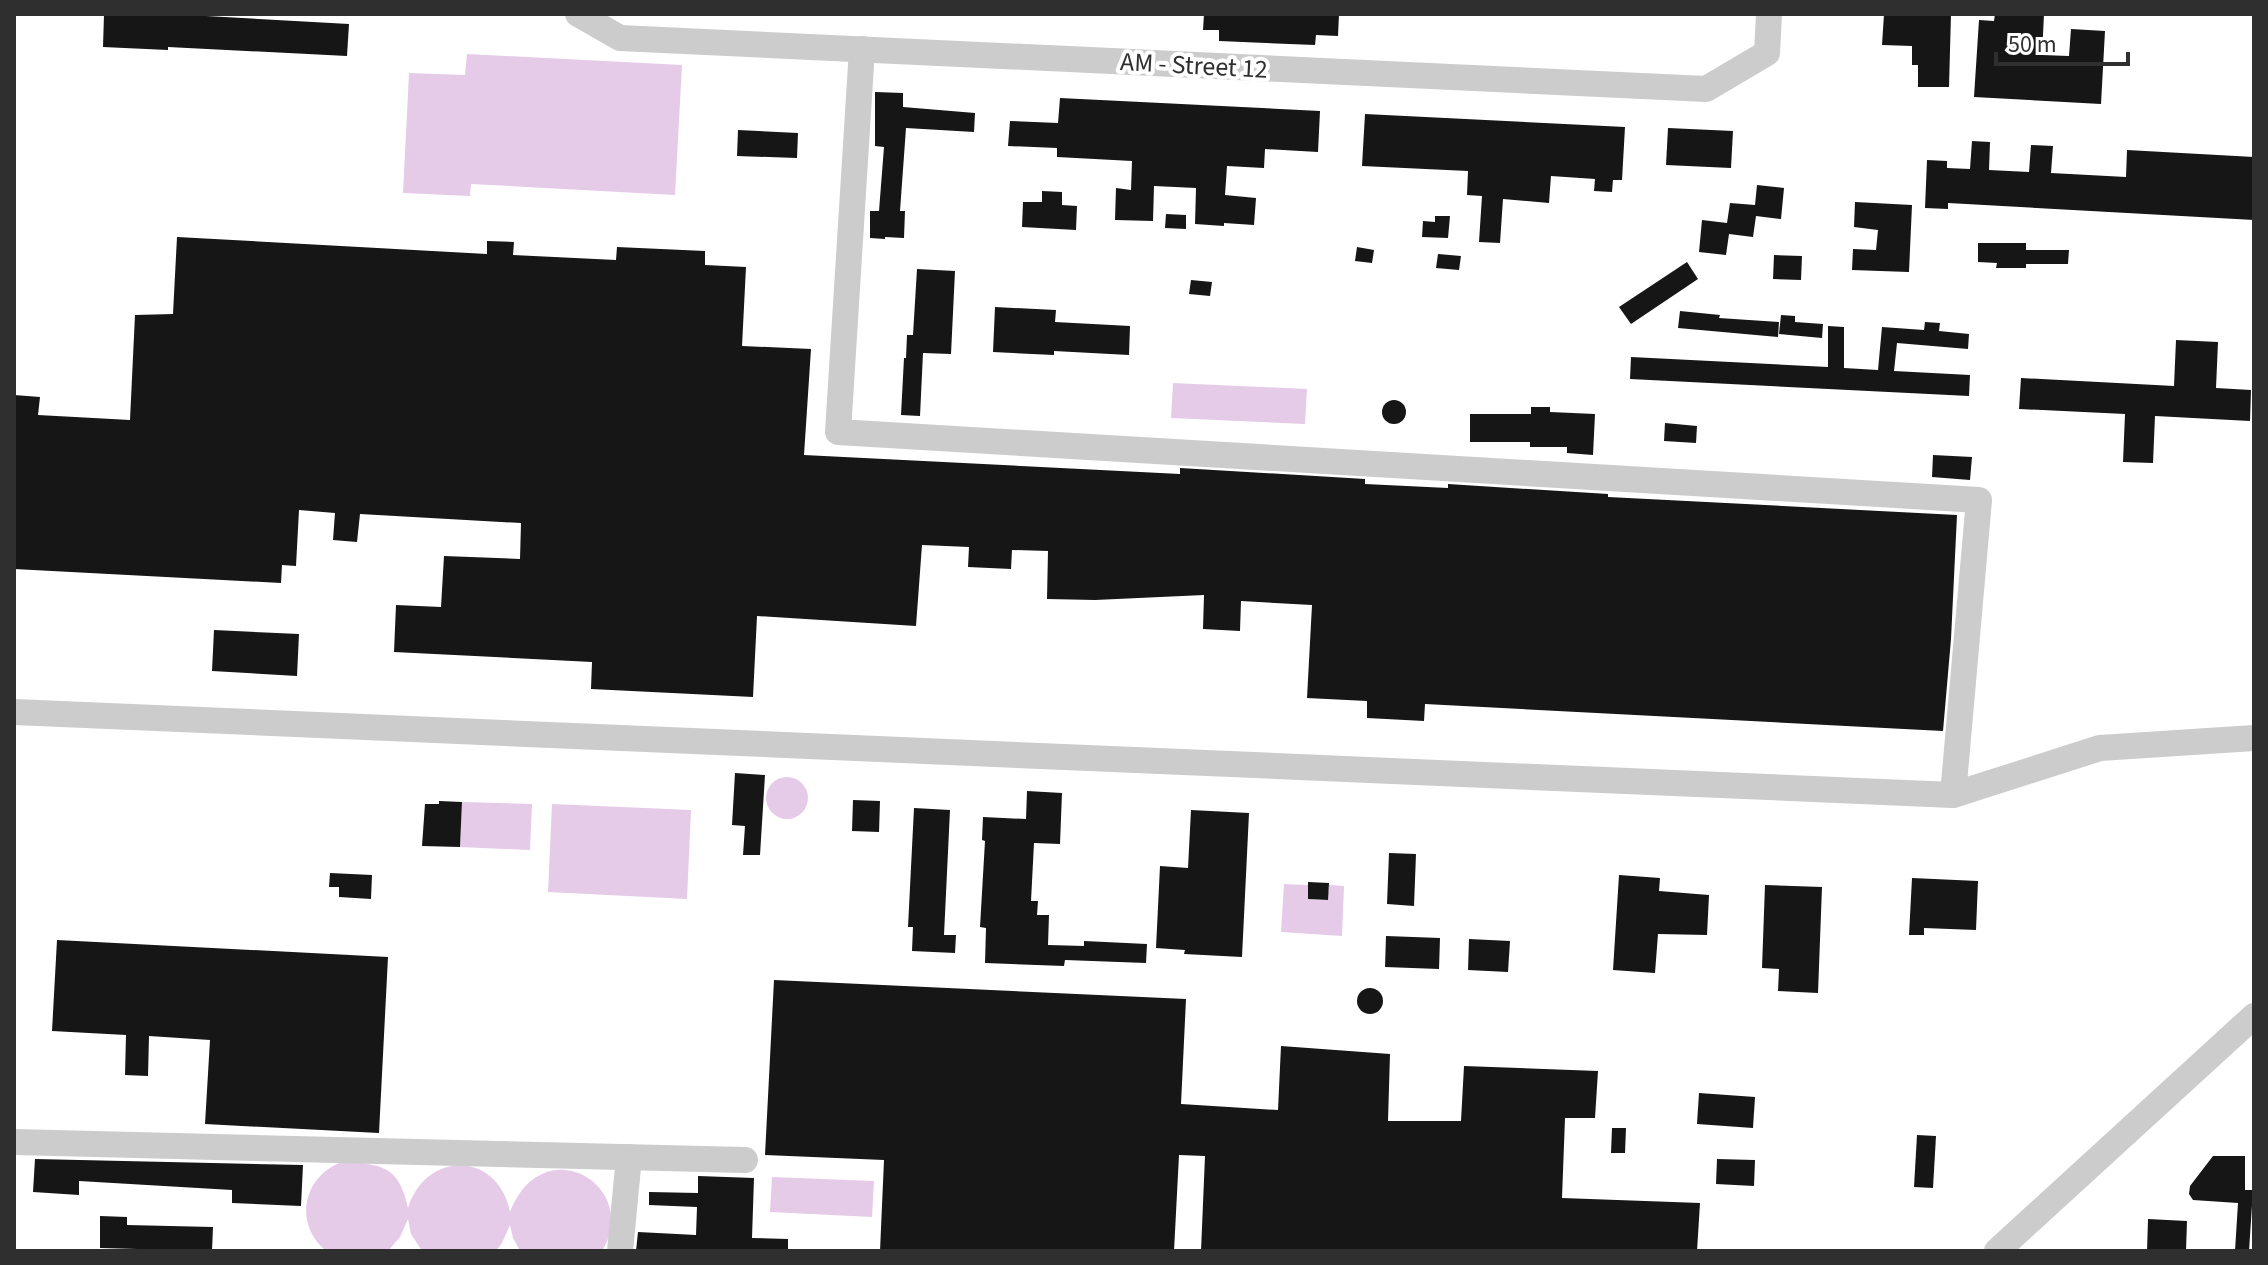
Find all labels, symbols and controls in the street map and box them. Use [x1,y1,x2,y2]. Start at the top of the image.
scale bar [1996,16,2128,66]
text: 50 m [2008,27,2057,62]
street label: AM - Street 12 [1119,43,1269,88]

